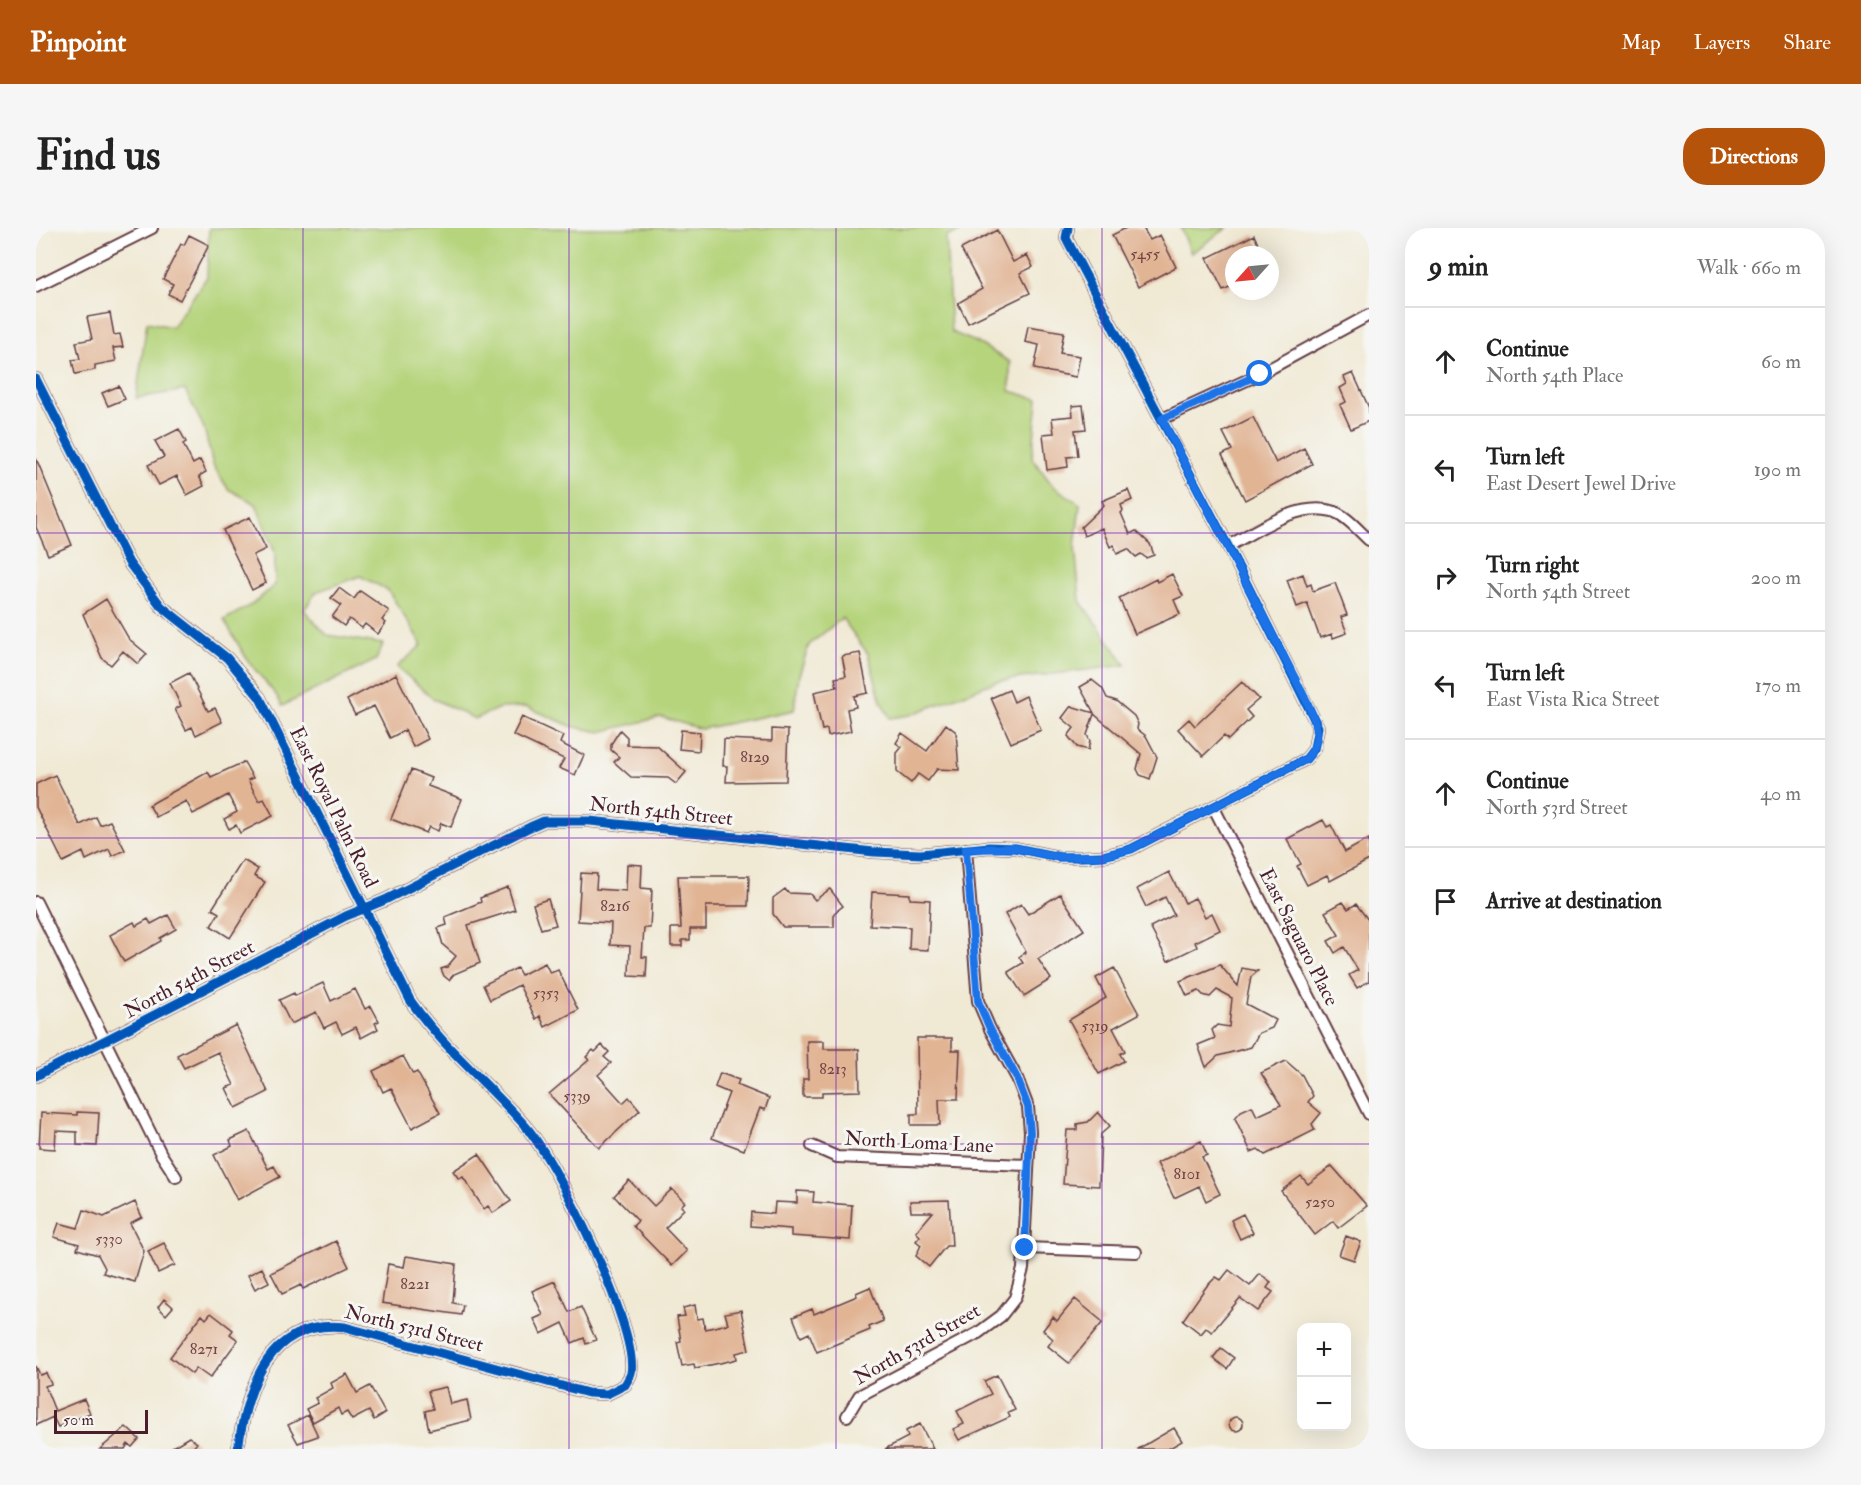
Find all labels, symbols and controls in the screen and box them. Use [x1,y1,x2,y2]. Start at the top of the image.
text: Pinpoint [30,25,126,60]
text: Map [1621,29,1661,56]
text: Layers [1694,29,1750,56]
text: Share [1783,29,1831,56]
button: Directions [1683,128,1825,185]
text: Find us [36,130,160,182]
house number: 5455 [1130,244,1160,264]
north arrow [1225,246,1279,300]
text: 9 min [1429,251,1488,283]
text: Walk · 660 m [1697,255,1801,280]
text: Continue [1486,335,1569,363]
icon: ahead [1429,345,1462,378]
text: 60 m [1761,349,1801,374]
route start [1246,360,1272,386]
text: North 54th Place [1486,363,1623,388]
text: Turn left [1486,443,1565,471]
icon: left [1429,453,1462,486]
text: 190 m [1754,457,1801,482]
text: East Desert Jewel Drive [1486,471,1676,496]
text: Turn right [1486,551,1579,579]
icon: right [1429,561,1462,594]
text: 200 m [1751,565,1801,590]
text: North 54th Street [1486,579,1630,604]
text: Turn left [1486,659,1565,687]
icon: left [1429,669,1462,702]
text: 170 m [1755,673,1801,698]
text: East Vista Rica Street [1486,687,1660,712]
street label: East Royal Palm Road [284,722,384,892]
house number: 8129 [740,747,770,767]
text: Continue [1486,767,1569,795]
icon: ahead [1429,777,1462,810]
text: 40 m [1760,781,1801,806]
street label: North 54th Street [588,791,734,831]
text: North 53rd Street [1486,795,1628,820]
street label: East Saguaro Place [1254,864,1344,1010]
icon: arrive [1429,885,1462,918]
text: Arrive at destination [1486,887,1662,915]
house number: 8216 [600,896,631,916]
street label: North 54th Street [119,934,259,1024]
house number: 5353 [533,983,559,1003]
house number: 5319 [1081,1016,1109,1036]
house number: 8213 [819,1059,847,1079]
house number: 5339 [563,1086,591,1106]
street label: North Loma Lane [844,1126,994,1158]
house number: 8101 [1174,1164,1200,1184]
house number: 5250 [1305,1192,1335,1212]
house number: 5330 [95,1229,123,1249]
route end [1011,1234,1037,1260]
house number: 8221 [400,1274,430,1294]
street label: North 53rd Street [849,1297,985,1390]
street label: North 53rd Street [342,1299,486,1357]
map controls [1297,1323,1351,1431]
button: + [1297,1323,1351,1377]
house number: 8271 [190,1339,218,1359]
button: − [1297,1377,1351,1431]
scale bar [54,1407,148,1434]
text: 50 m [63,1410,94,1430]

